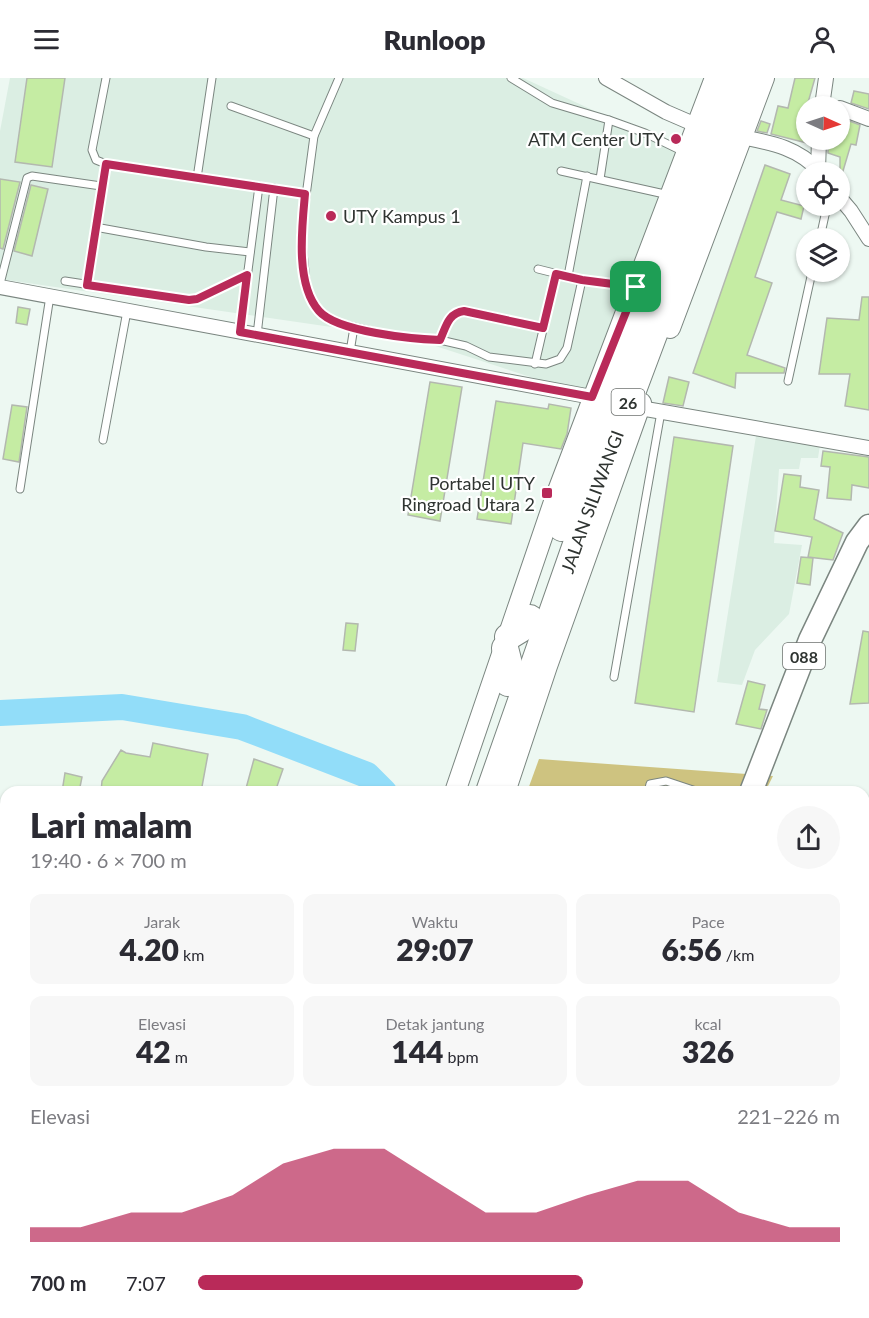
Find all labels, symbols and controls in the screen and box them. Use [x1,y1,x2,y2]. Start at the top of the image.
icon: menu [30,23,63,56]
text: Runloop [384,23,485,56]
icon: person [806,23,839,56]
north arrow [796,96,850,150]
map controls [796,96,850,282]
place label: ATM Center UTY [528,128,665,150]
marker: ATM Center UTY [669,132,683,146]
button: locate [796,162,850,216]
place label: UTY Kampus 1 [343,205,461,227]
marker: UTY Kampus 1 [324,209,338,223]
button: layers [796,228,850,282]
pin [610,261,661,312]
icon: arrive [619,270,652,303]
road number: 26 [612,389,644,415]
street label: JALAN SILIWANGI [556,427,628,576]
place label: Portabel UTY Ringroad Utara 2 [401,472,536,515]
marker: Portabel UTY Ringroad Utara 2 [540,486,554,500]
road number: 088 [783,643,825,669]
text: Lari malam [30,805,192,845]
button: share [777,806,840,869]
text: 19:40 · 6 × 700 m [30,848,187,872]
text: Jarak [144,912,180,931]
text: Waktu [412,912,458,931]
text: Pace [691,912,725,931]
text: 4.20 [120,931,179,967]
text: 29:07 [396,931,474,967]
text: 6:56 [662,931,722,967]
text: km [179,945,204,964]
text: /km [722,945,754,964]
text: Elevasi [138,1014,186,1033]
text: Detak jantung [386,1014,484,1033]
text: kcal [694,1014,722,1033]
text: 42 [136,1033,171,1069]
text: 144 [391,1033,444,1069]
text: 326 [682,1033,734,1069]
text: m [171,1047,188,1066]
text: bpm [444,1047,479,1066]
text: Elevasi [30,1104,90,1128]
text: 221–226 m [737,1104,840,1128]
text: 700 m [30,1271,86,1295]
text: 7:07 [126,1271,166,1295]

